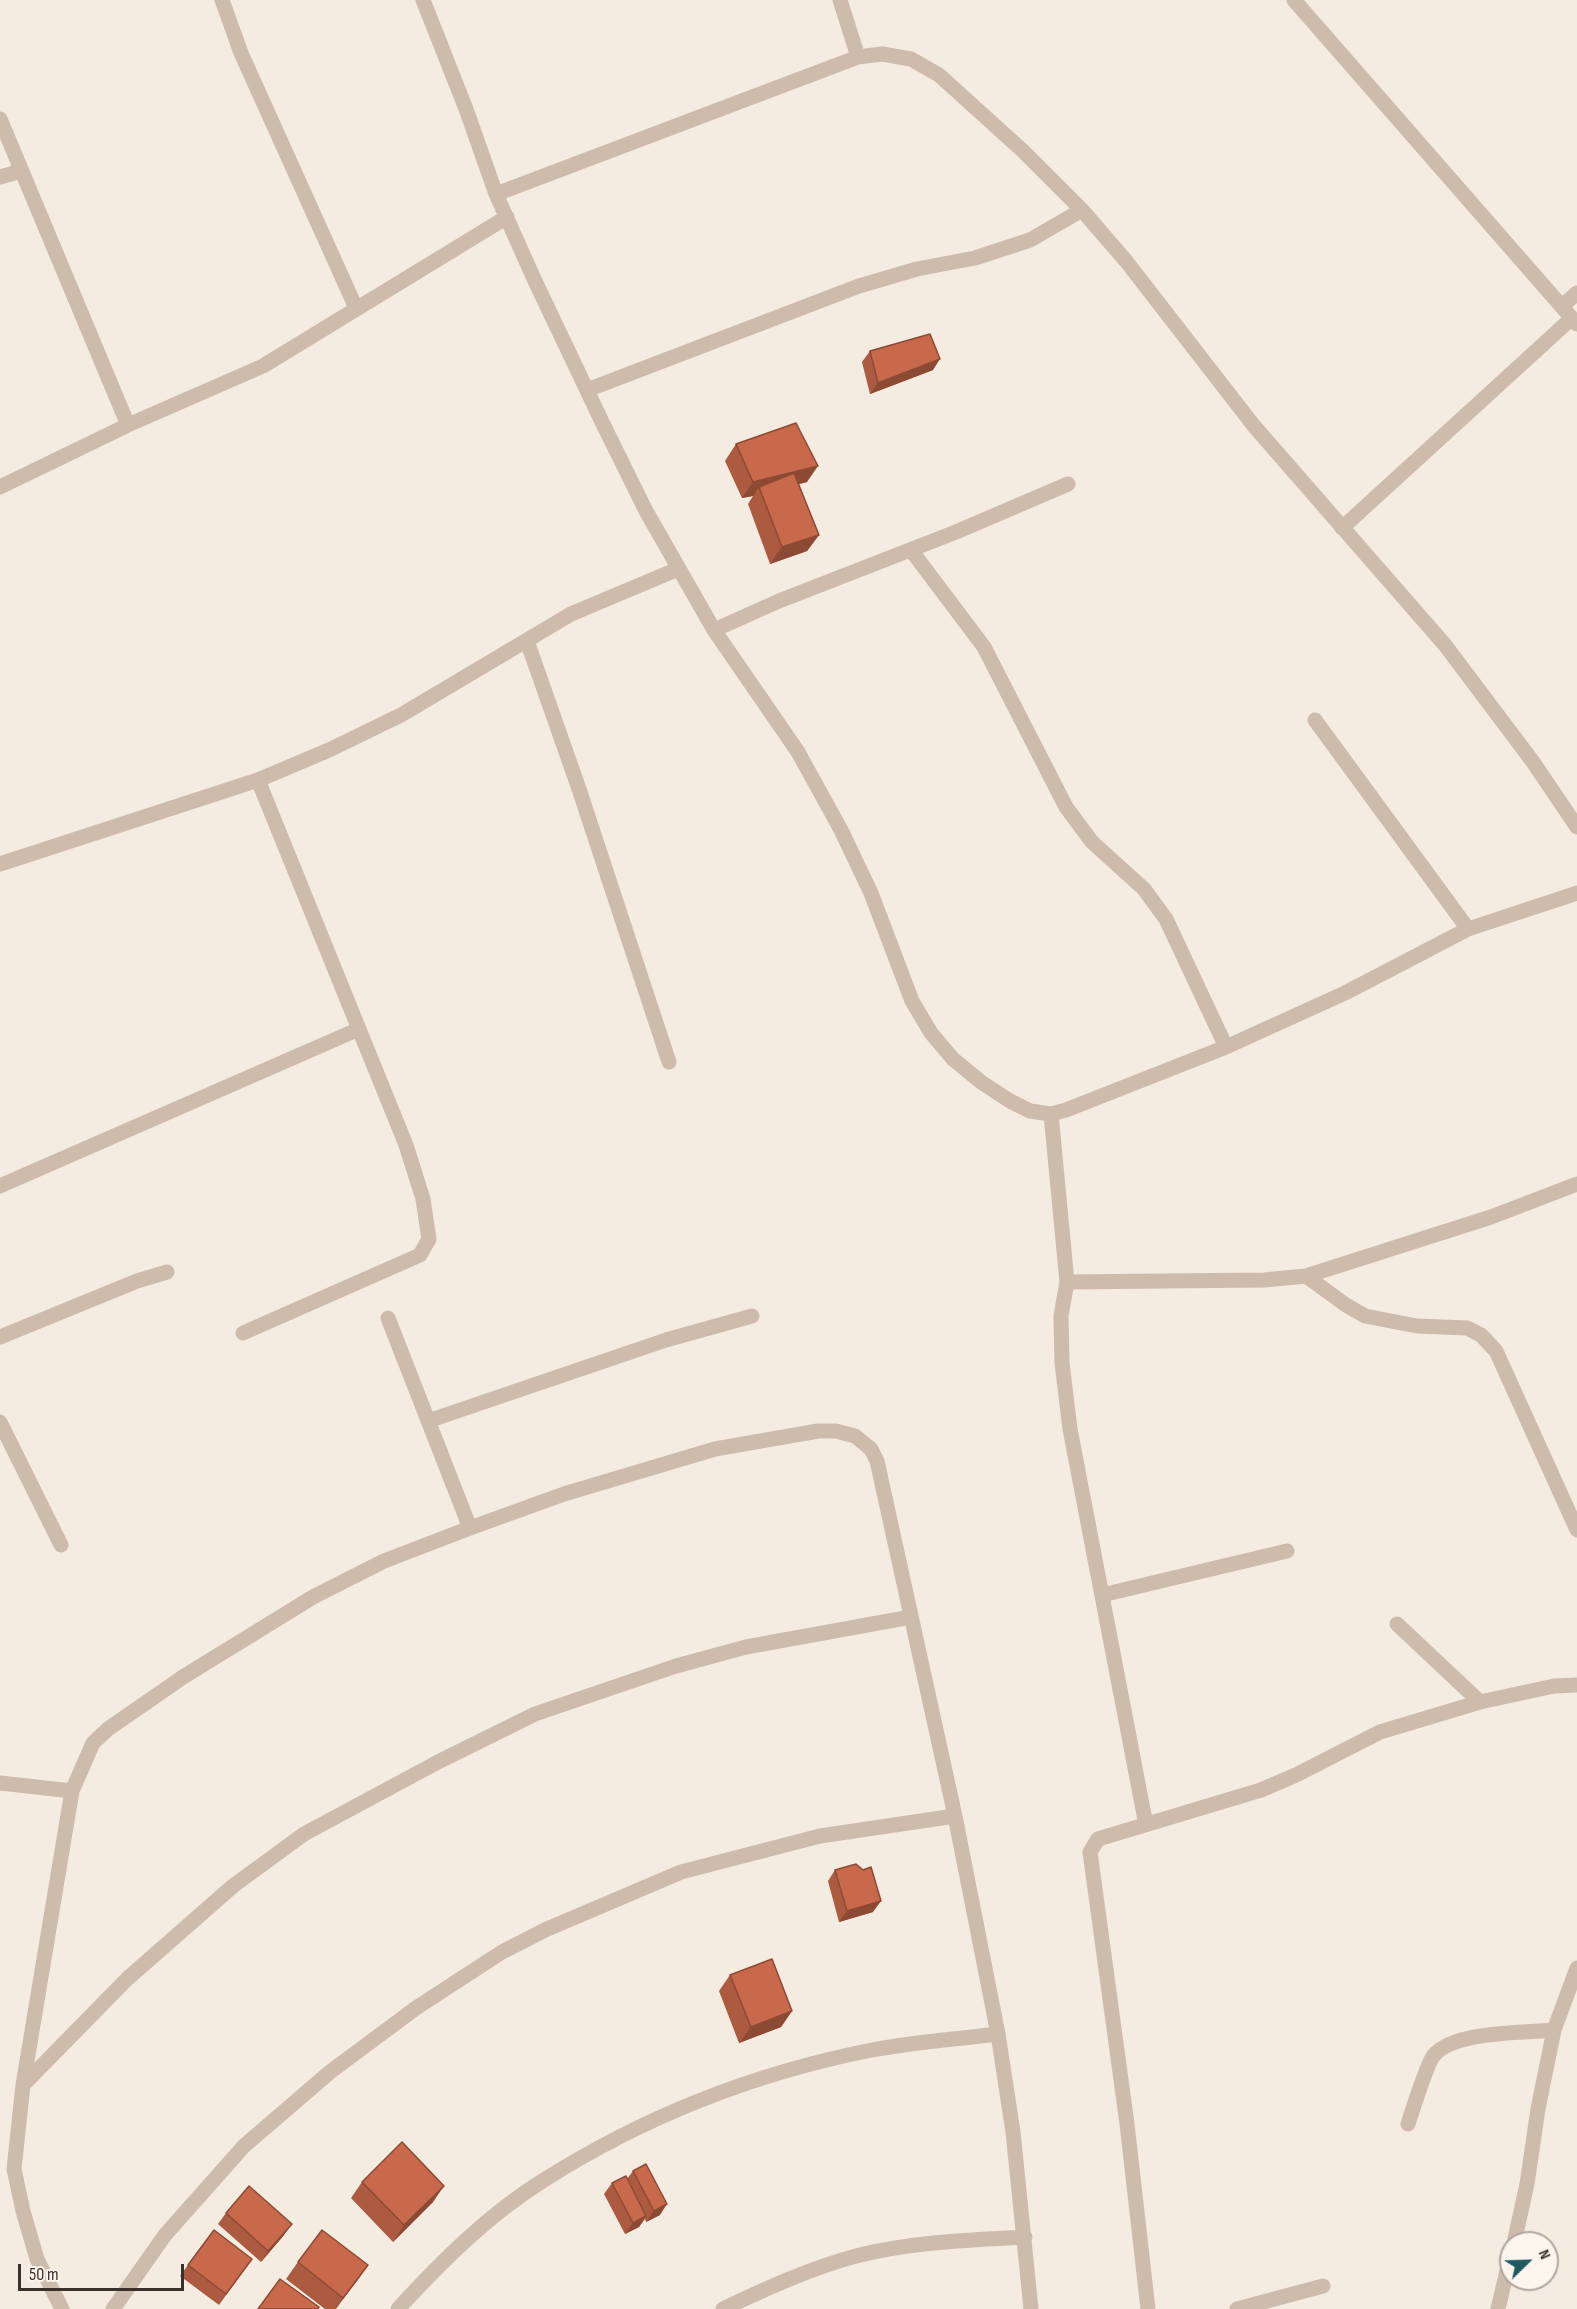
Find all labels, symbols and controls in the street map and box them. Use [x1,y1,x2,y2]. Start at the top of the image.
north arrow [1499,2231,1559,2291]
text: N [1534,2247,1555,2262]
scale bar [21,2252,188,2290]
text: 50 m [29,2264,59,2285]

